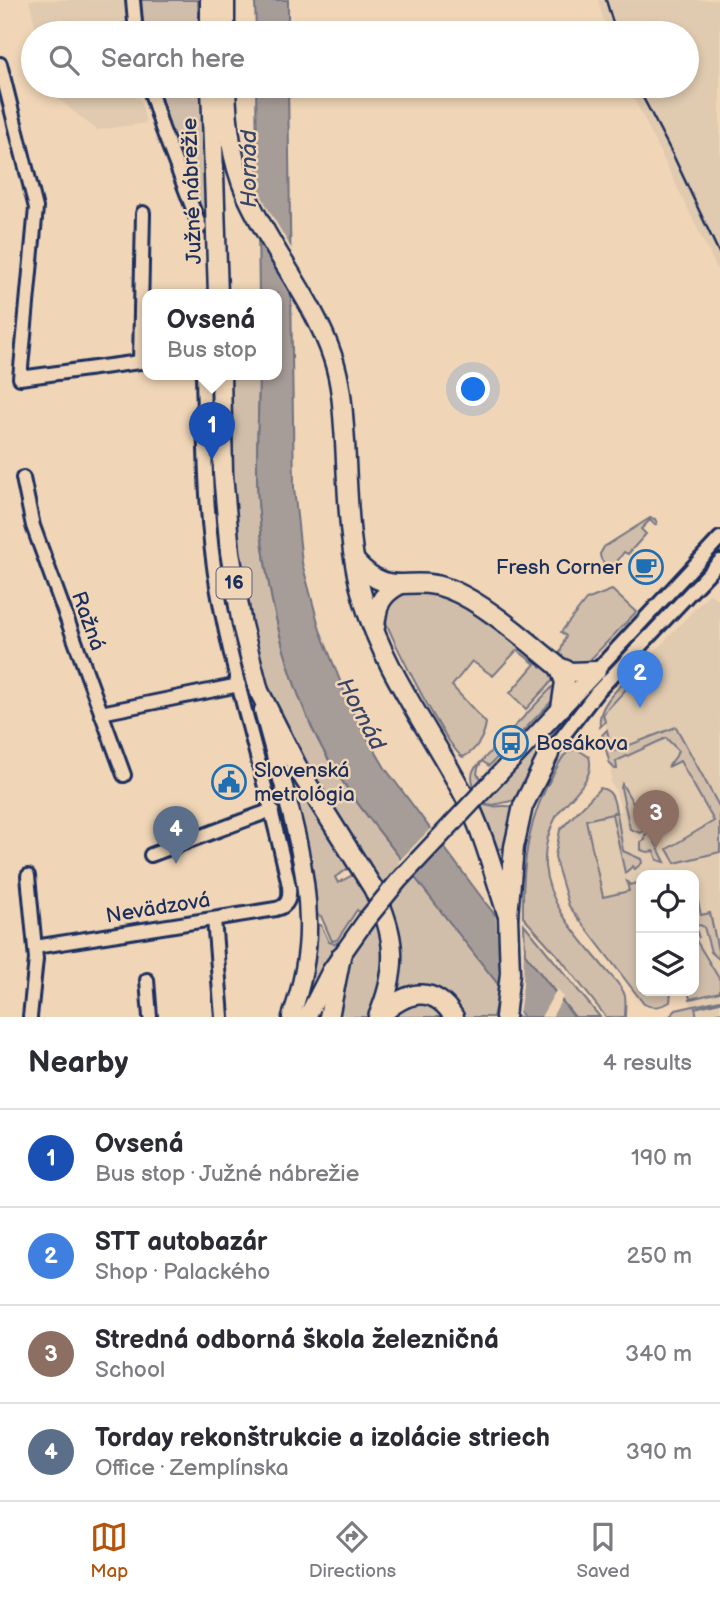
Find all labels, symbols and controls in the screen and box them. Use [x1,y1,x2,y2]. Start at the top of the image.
search box [21,21,699,98]
icon: search [45,41,83,79]
text: Search here [101,44,245,75]
street label: Južné nábrežie [177,117,207,265]
water label: Hornád [235,129,263,208]
popup [142,289,282,380]
text: Ovsená [167,305,255,336]
text: Bus stop [167,336,257,364]
your location [456,372,490,406]
pin: 1 [189,402,235,460]
cafe icon: Fresh Corner [627,548,665,586]
place label: Fresh Corner [496,555,622,580]
road number: 16 [216,568,252,598]
street label: Ražná [66,588,110,654]
pin: 2 [617,650,663,708]
water label: Hornád [330,673,392,756]
bus stop icon: Bosákova [492,724,530,762]
place label: Bosákova [536,731,628,756]
place label: Slovenská metrológia [254,758,355,807]
public building icon: Slovenská metrológia [210,763,248,801]
pin: 3 [633,790,679,848]
pin: 4 [153,806,199,864]
map controls [636,870,699,996]
button: locate [636,870,699,933]
street label: Nevädzová [104,887,212,929]
button: layers [636,933,699,996]
text: Nearby [28,1045,128,1081]
text: 4 results [603,1049,692,1077]
text: Ovsená [95,1129,184,1160]
text: 1 [46,1144,56,1172]
text: 190 m [631,1144,692,1172]
text: Bus stop · Južné nábrežie [95,1160,359,1188]
text: STT autobazár [95,1227,267,1258]
text: 2 [44,1242,58,1270]
text: 250 m [626,1242,692,1270]
text: Shop · Palackého [95,1258,270,1286]
text: Stredná odborná škola železničná [95,1325,499,1356]
text: 3 [44,1340,58,1368]
text: 340 m [625,1340,692,1368]
text: School [95,1356,165,1384]
text: Torday rekonštrukcie a izolácie striech [95,1423,550,1454]
text: 4 [44,1438,58,1466]
text: 390 m [626,1438,692,1466]
text: Office · Zemplínska [95,1454,289,1482]
tab: Map [90,1518,128,1583]
tab: Directions [309,1518,396,1583]
tab: Saved [576,1518,630,1583]

